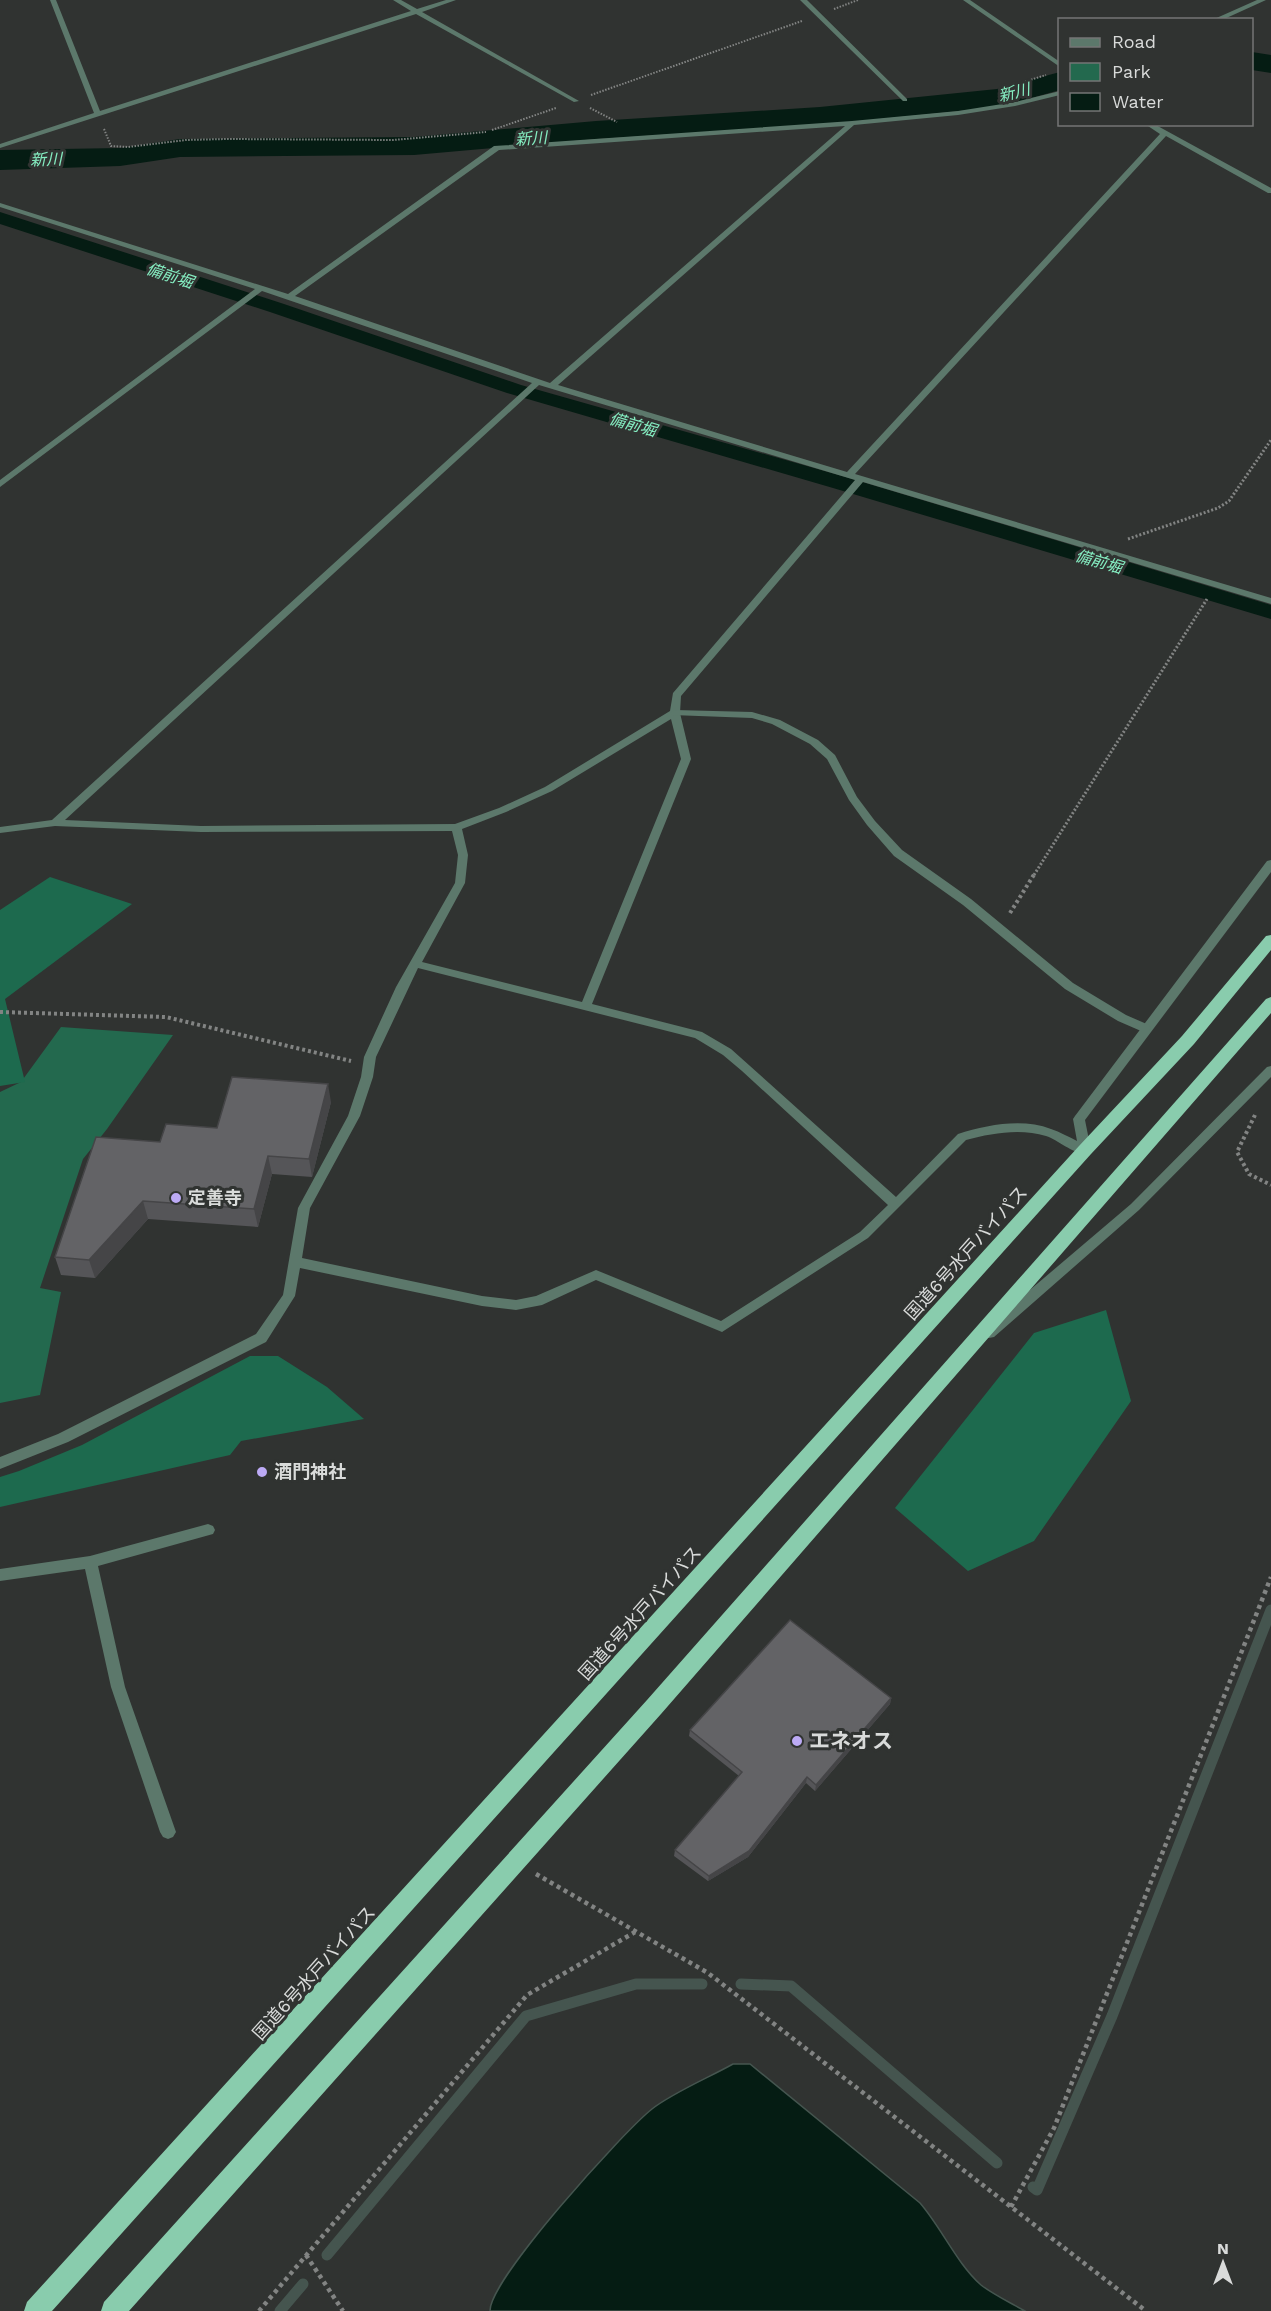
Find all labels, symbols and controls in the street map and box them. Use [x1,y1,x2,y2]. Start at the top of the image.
legend [1058,18,1253,126]
text: Road [1112,31,1156,52]
text: Park [1112,61,1151,82]
water label: 新川 [996,79,1034,105]
text: Water [1112,91,1164,112]
water label: 新川 [514,128,550,149]
water label: 新川 [30,149,64,170]
water label: 備前堀 [144,259,198,293]
water label: 備前堀 [607,409,661,441]
water label: 備前堀 [1073,546,1127,578]
street label: 国道6号水戸バイパス [900,1182,1031,1324]
place label: 定善寺 [188,1187,242,1208]
marker: 定善寺 [169,1191,183,1205]
place label: 酒門神社 [274,1461,346,1482]
marker: 酒門神社 [255,1465,269,1479]
street label: 国道6号水戸バイパス [574,1542,705,1684]
place label: エネオス [809,1728,893,1753]
marker: エネオス [790,1734,804,1748]
street label: 国道6号水戸バイパス [248,1902,379,2044]
north arrow [1193,2233,1253,2293]
text: N [1217,2239,1229,2258]

